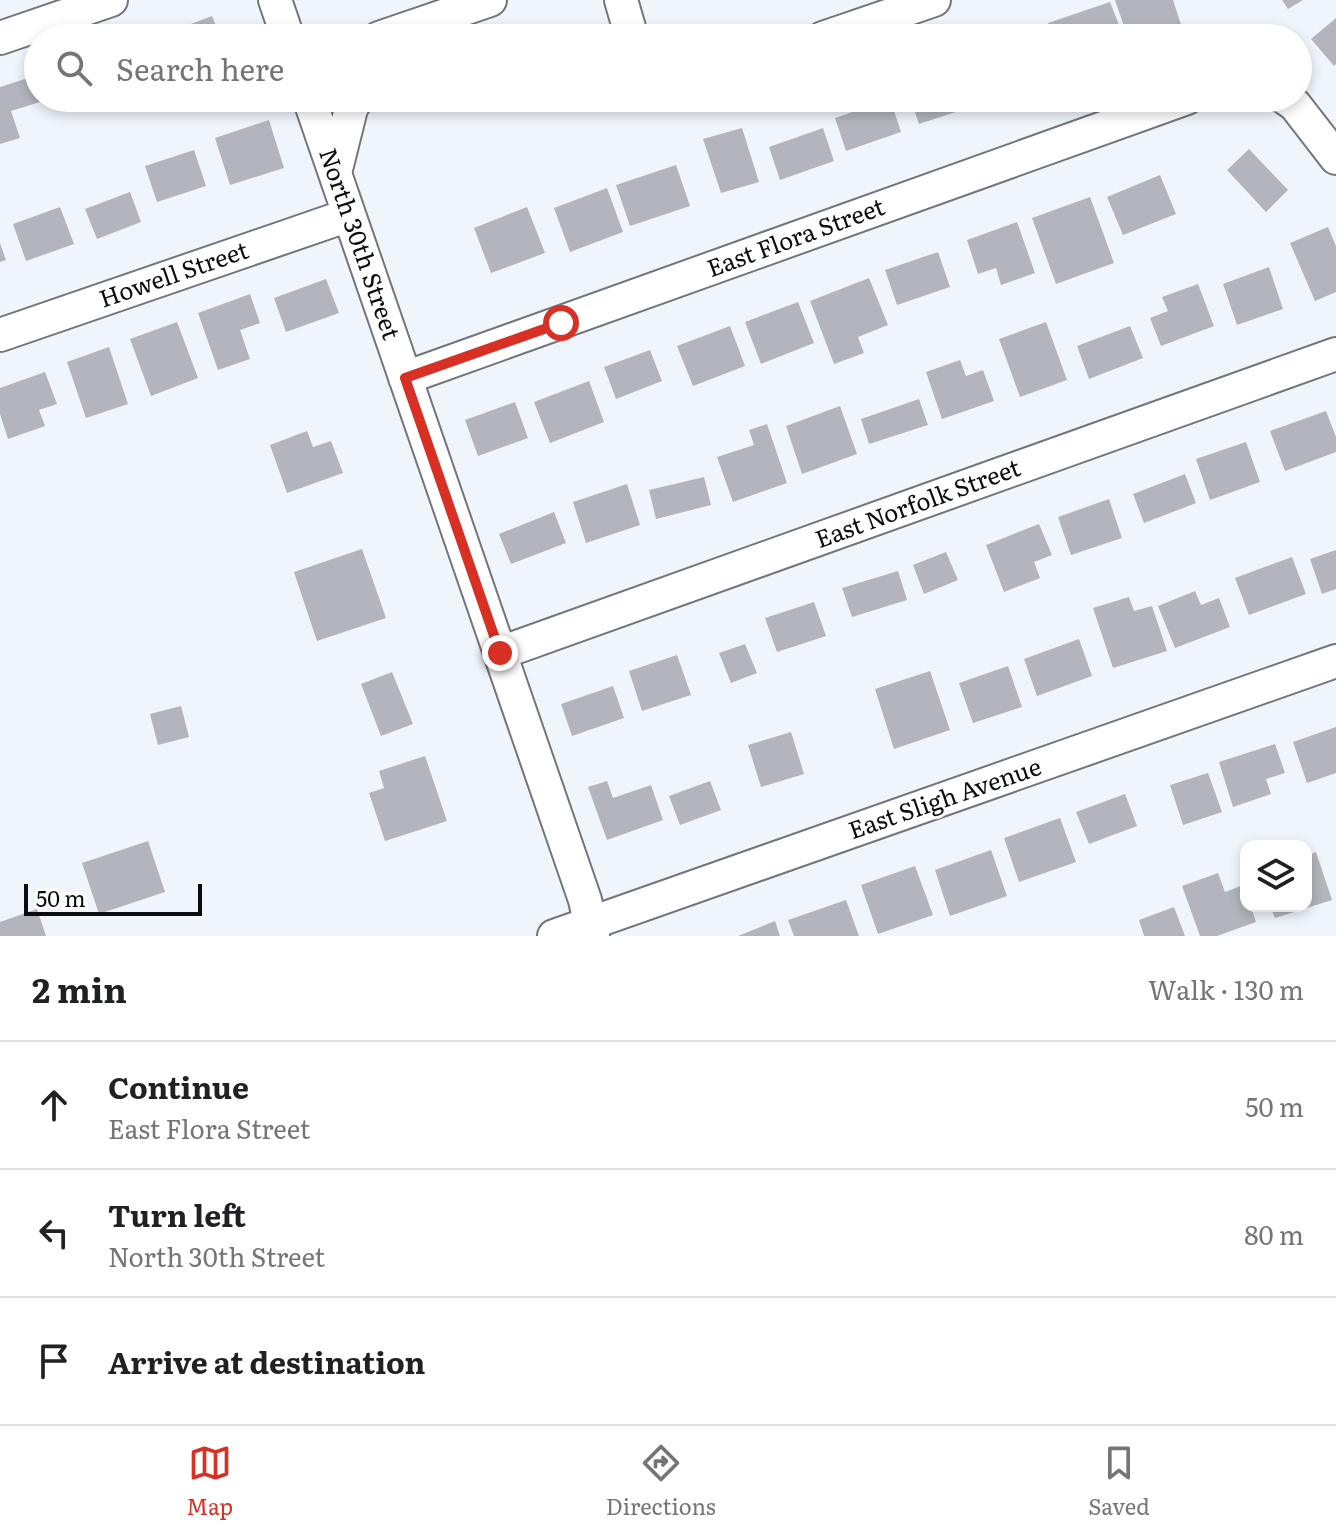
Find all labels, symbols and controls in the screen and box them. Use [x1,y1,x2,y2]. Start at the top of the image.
search box [24,24,1312,112]
icon: search [52,46,96,90]
text: Search here [116,46,284,90]
street label: North 30th Street [312,143,411,344]
street label: East Flora Street [701,187,889,284]
street label: Howell Street [94,231,253,315]
route start [543,305,579,341]
street label: East Norfolk Street [810,448,1025,555]
route end [482,635,518,671]
street label: East Sligh Avenue [843,747,1045,846]
map controls [1240,840,1312,912]
button: layers [1240,840,1312,912]
scale bar [24,880,202,916]
text: 50 m [36,881,86,914]
text: 2 min [32,963,127,1013]
text: Walk · 130 m [1148,969,1304,1008]
text: Continue [108,1064,249,1108]
icon: ahead [32,1083,76,1127]
text: 50 m [1245,1086,1304,1125]
text: East Flora Street [108,1108,310,1147]
text: Turn left [108,1192,246,1236]
icon: left [32,1211,76,1255]
text: 80 m [1244,1214,1304,1253]
text: North 30th Street [108,1236,325,1275]
icon: arrive [32,1339,76,1383]
text: Arrive at destination [108,1339,425,1383]
tab: Map [186,1441,233,1522]
tab: Directions [606,1441,716,1522]
tab: Saved [1088,1441,1150,1522]

